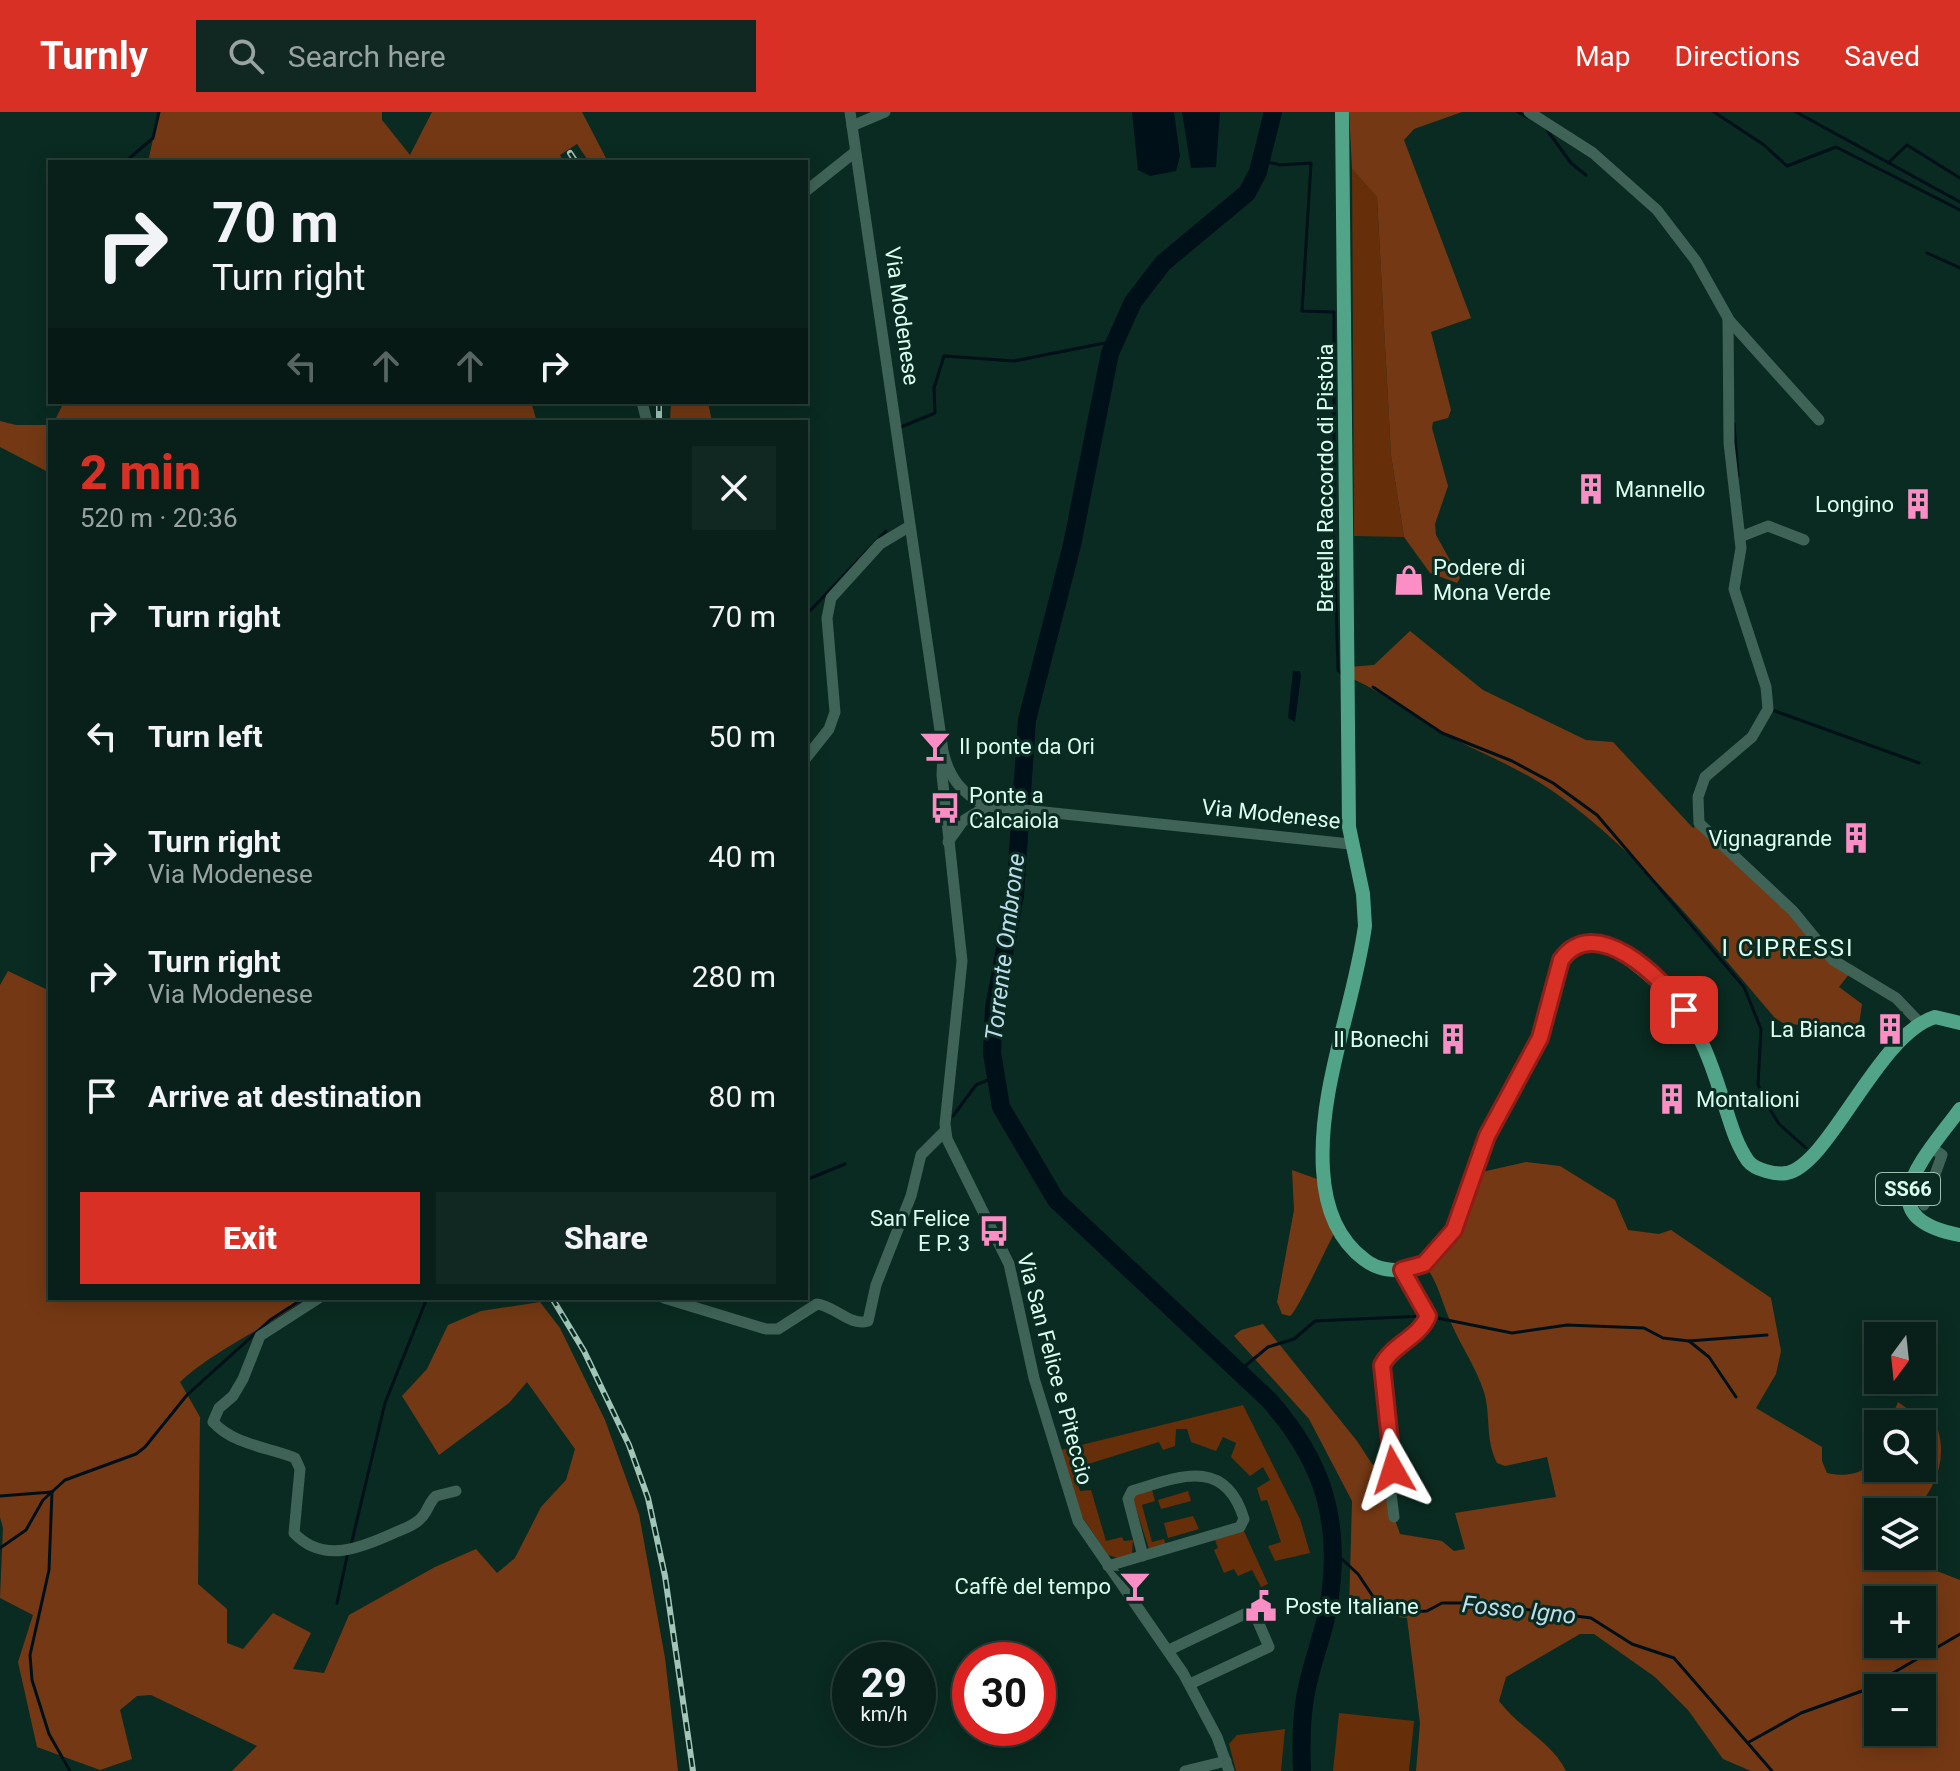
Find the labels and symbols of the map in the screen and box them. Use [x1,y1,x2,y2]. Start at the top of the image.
street label: Via Modenese [880,245,924,387]
street label: Bretella Raccordo di Pistoia [1313,343,1338,613]
building icon: Mannello [1574,472,1608,506]
place label: Mannello [1615,477,1705,502]
building icon: Longino [1901,487,1935,521]
place label: Longino [1815,492,1894,517]
place label: Podere di Mona Verde [1433,555,1551,605]
shop icon: Podere di Mona Verde [1392,563,1426,597]
bar icon: Il ponte da Ori [918,729,952,763]
place label: Il ponte da Ori [959,734,1095,759]
place label: Ponte a Calcaiola [969,783,1059,833]
bus stop icon: Ponte a Calcaiola [928,791,962,825]
street label: Via Modenese [1200,794,1342,834]
building icon: Vignagrande [1839,821,1873,855]
place label: Vignagrande [1709,826,1832,851]
water label: Torrente Ombrone [980,852,1030,1042]
district label: I CIPRESSI [1721,934,1855,962]
pin [1650,976,1718,1044]
building icon: La Bianca [1873,1012,1907,1046]
place label: La Bianca [1770,1017,1866,1042]
building icon: Il Bonechi [1436,1022,1470,1056]
place label: Il Bonechi [1333,1027,1429,1052]
building icon: Montalioni [1655,1082,1689,1116]
place label: Montalioni [1696,1087,1800,1112]
road number: SS66 [1876,1173,1940,1205]
place label: San Felice E P. 3 [870,1206,970,1256]
bus stop icon: San Felice E P. 3 [977,1214,1011,1248]
street label: Via San Felice e Piteccio [1012,1251,1098,1487]
north arrow [1864,1322,1936,1394]
position arrow [1351,1428,1435,1512]
bar icon: Caffè del tempo [1118,1569,1152,1603]
place label: Caffè del tempo [955,1574,1111,1599]
public building icon: Poste Italiane [1244,1589,1278,1623]
water label: Fosso Igno [1461,1590,1577,1630]
place label: Poste Italiane [1285,1594,1419,1619]
speed limit sign: 30 [952,1642,1056,1746]

